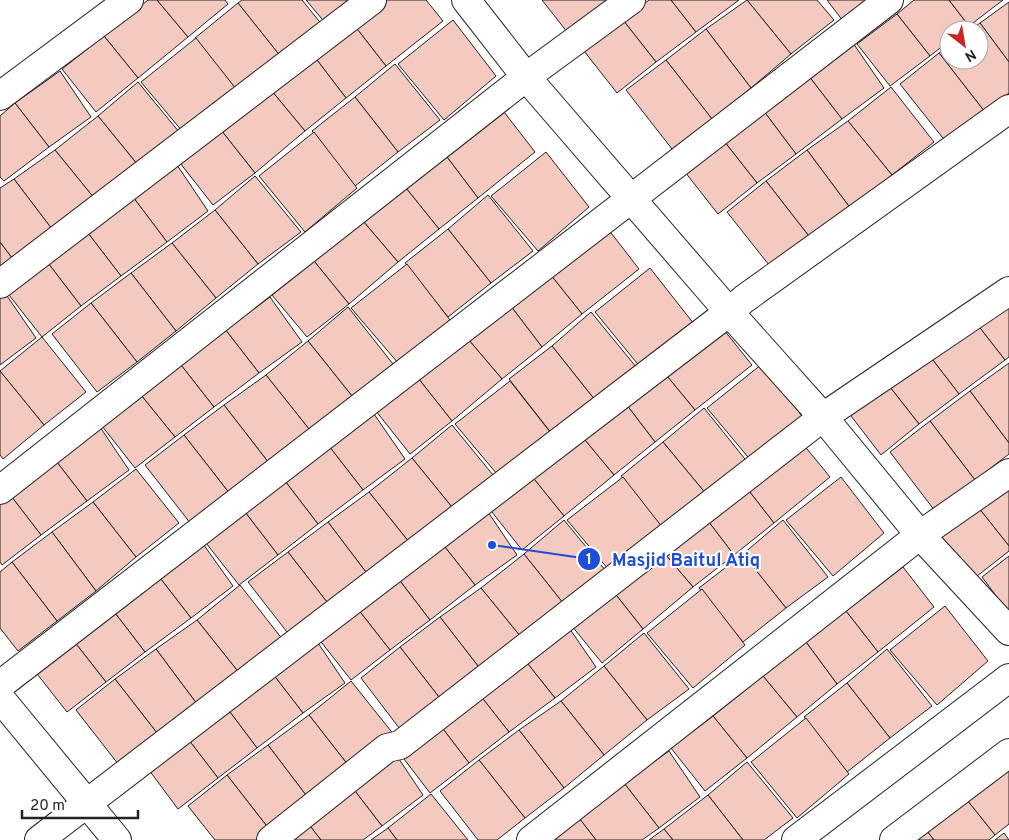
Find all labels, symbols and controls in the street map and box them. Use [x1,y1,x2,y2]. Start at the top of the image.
north arrow [939,20,989,70]
text: N [961,45,979,65]
callout: Masjid Baitul Atiq [576,543,770,576]
text: Masjid Baitul Atiq [612,550,760,573]
text: 1 [586,551,592,570]
scale bar [22,788,139,820]
text: 20 m [30,797,65,816]

